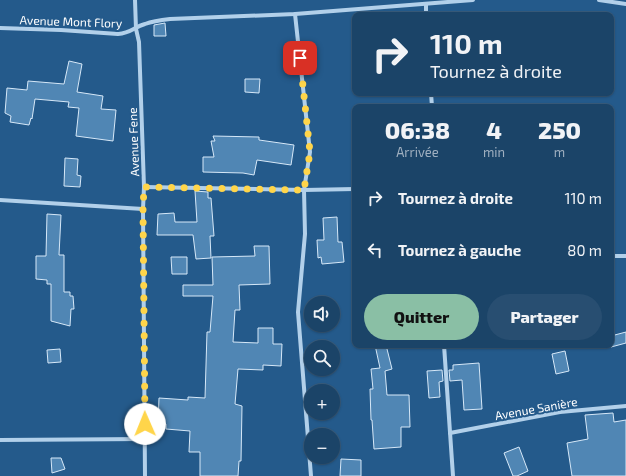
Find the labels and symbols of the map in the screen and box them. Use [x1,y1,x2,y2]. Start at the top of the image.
street label: Avenue Mont Flory [20,12,123,30]
pin [283,41,317,75]
street label: Avenue Fene [125,107,141,177]
street label: Avenue Sanière [494,394,578,422]
position arrow [124,403,166,445]

